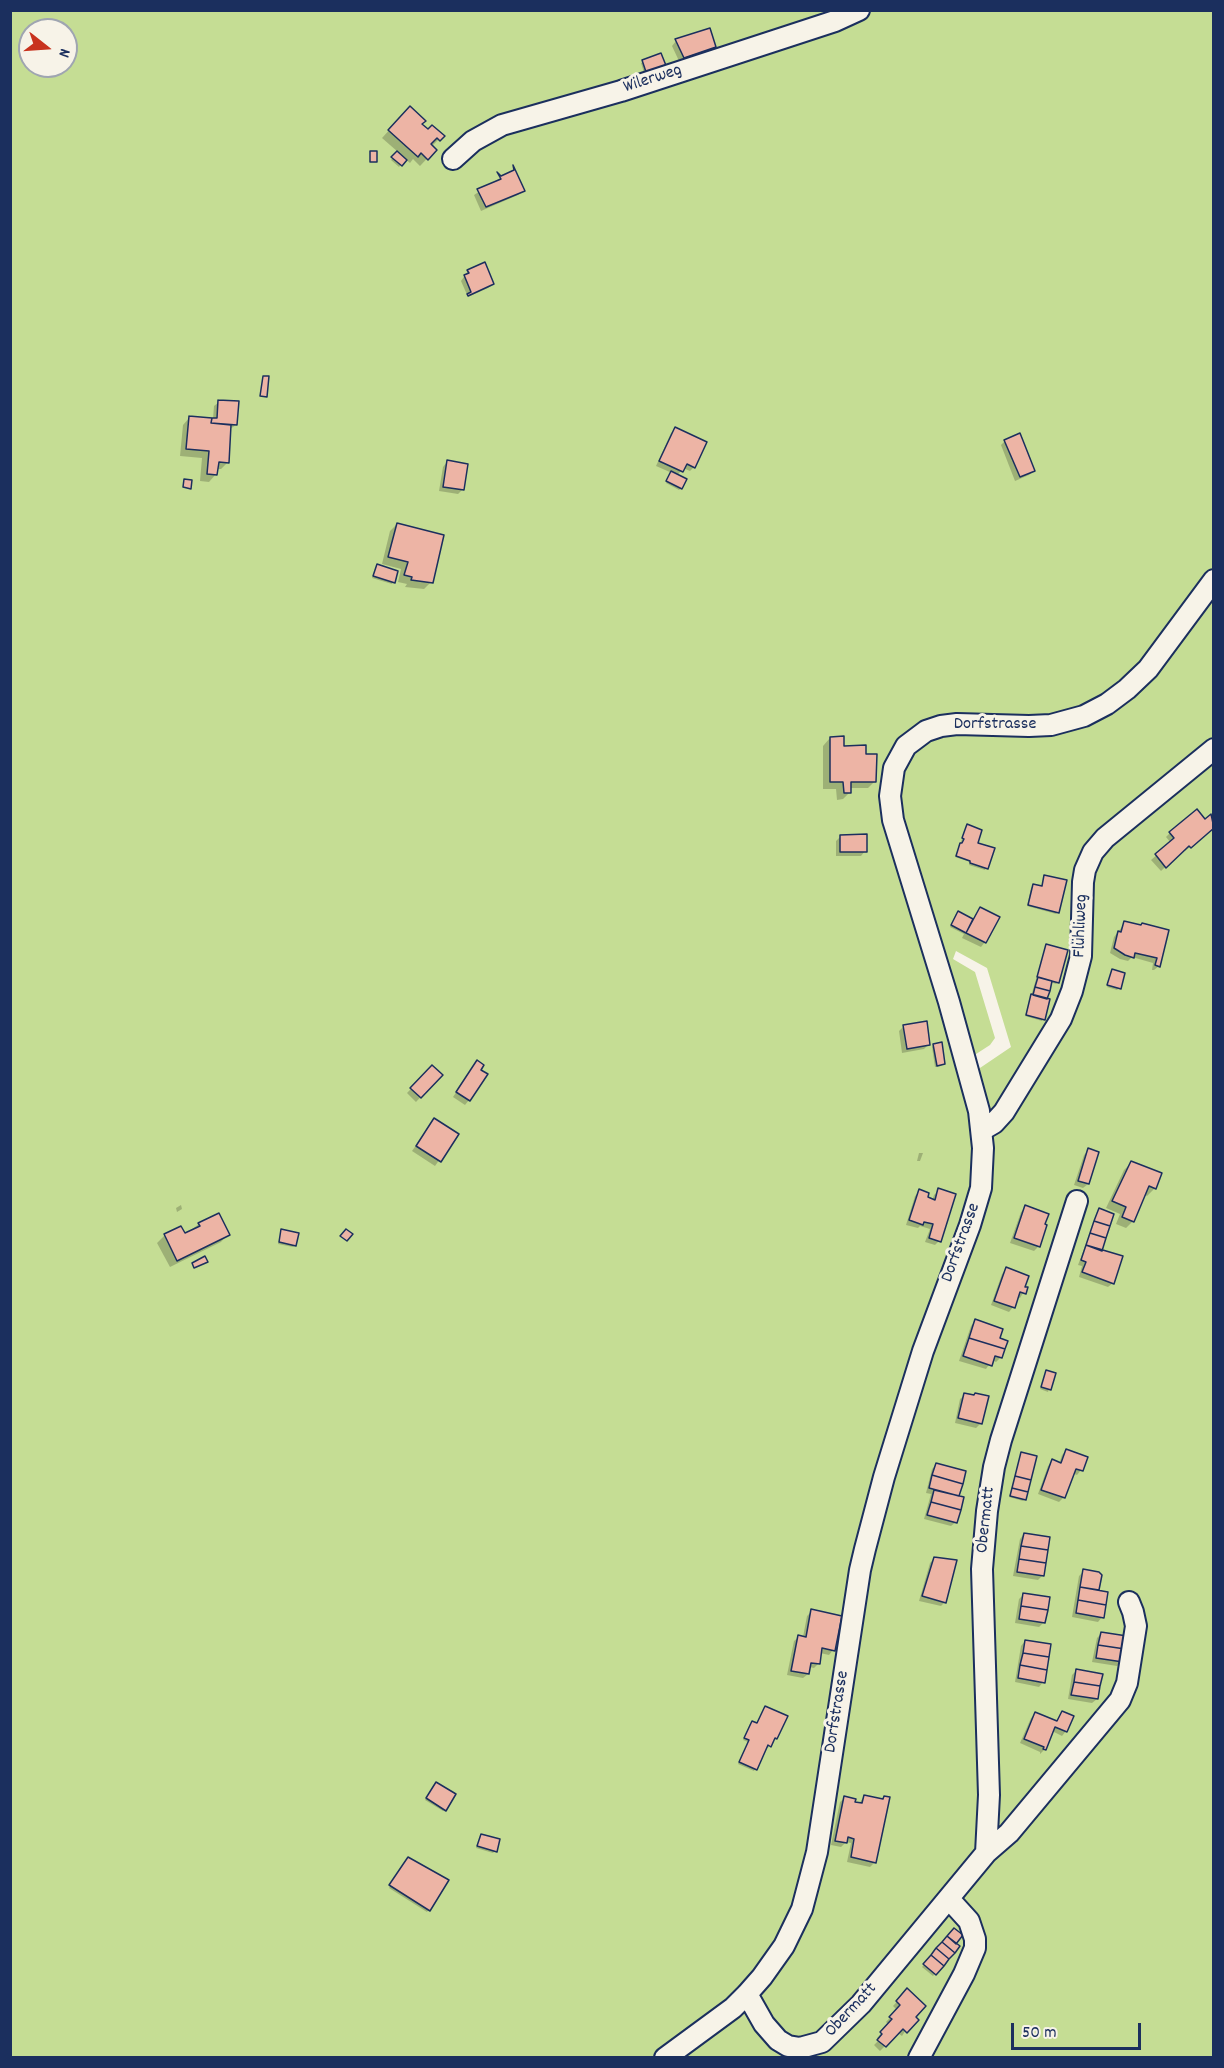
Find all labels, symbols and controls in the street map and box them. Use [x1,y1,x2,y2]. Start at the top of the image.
north arrow [18,18,78,78]
text: N [52,46,76,60]
street label: Wilerweg [621,60,685,100]
street label: Dorfstrasse [954,715,1036,737]
street label: Flühliweg [1070,894,1094,958]
street label: Dorfstrasse [938,1200,986,1286]
street label: Obermatt [973,1486,1001,1554]
street label: Dorfstrasse [821,1669,855,1755]
street label: Obermatt [821,1979,883,2043]
scale bar [1014,2011,1144,2049]
text: 50 m [1022,2021,1057,2046]

